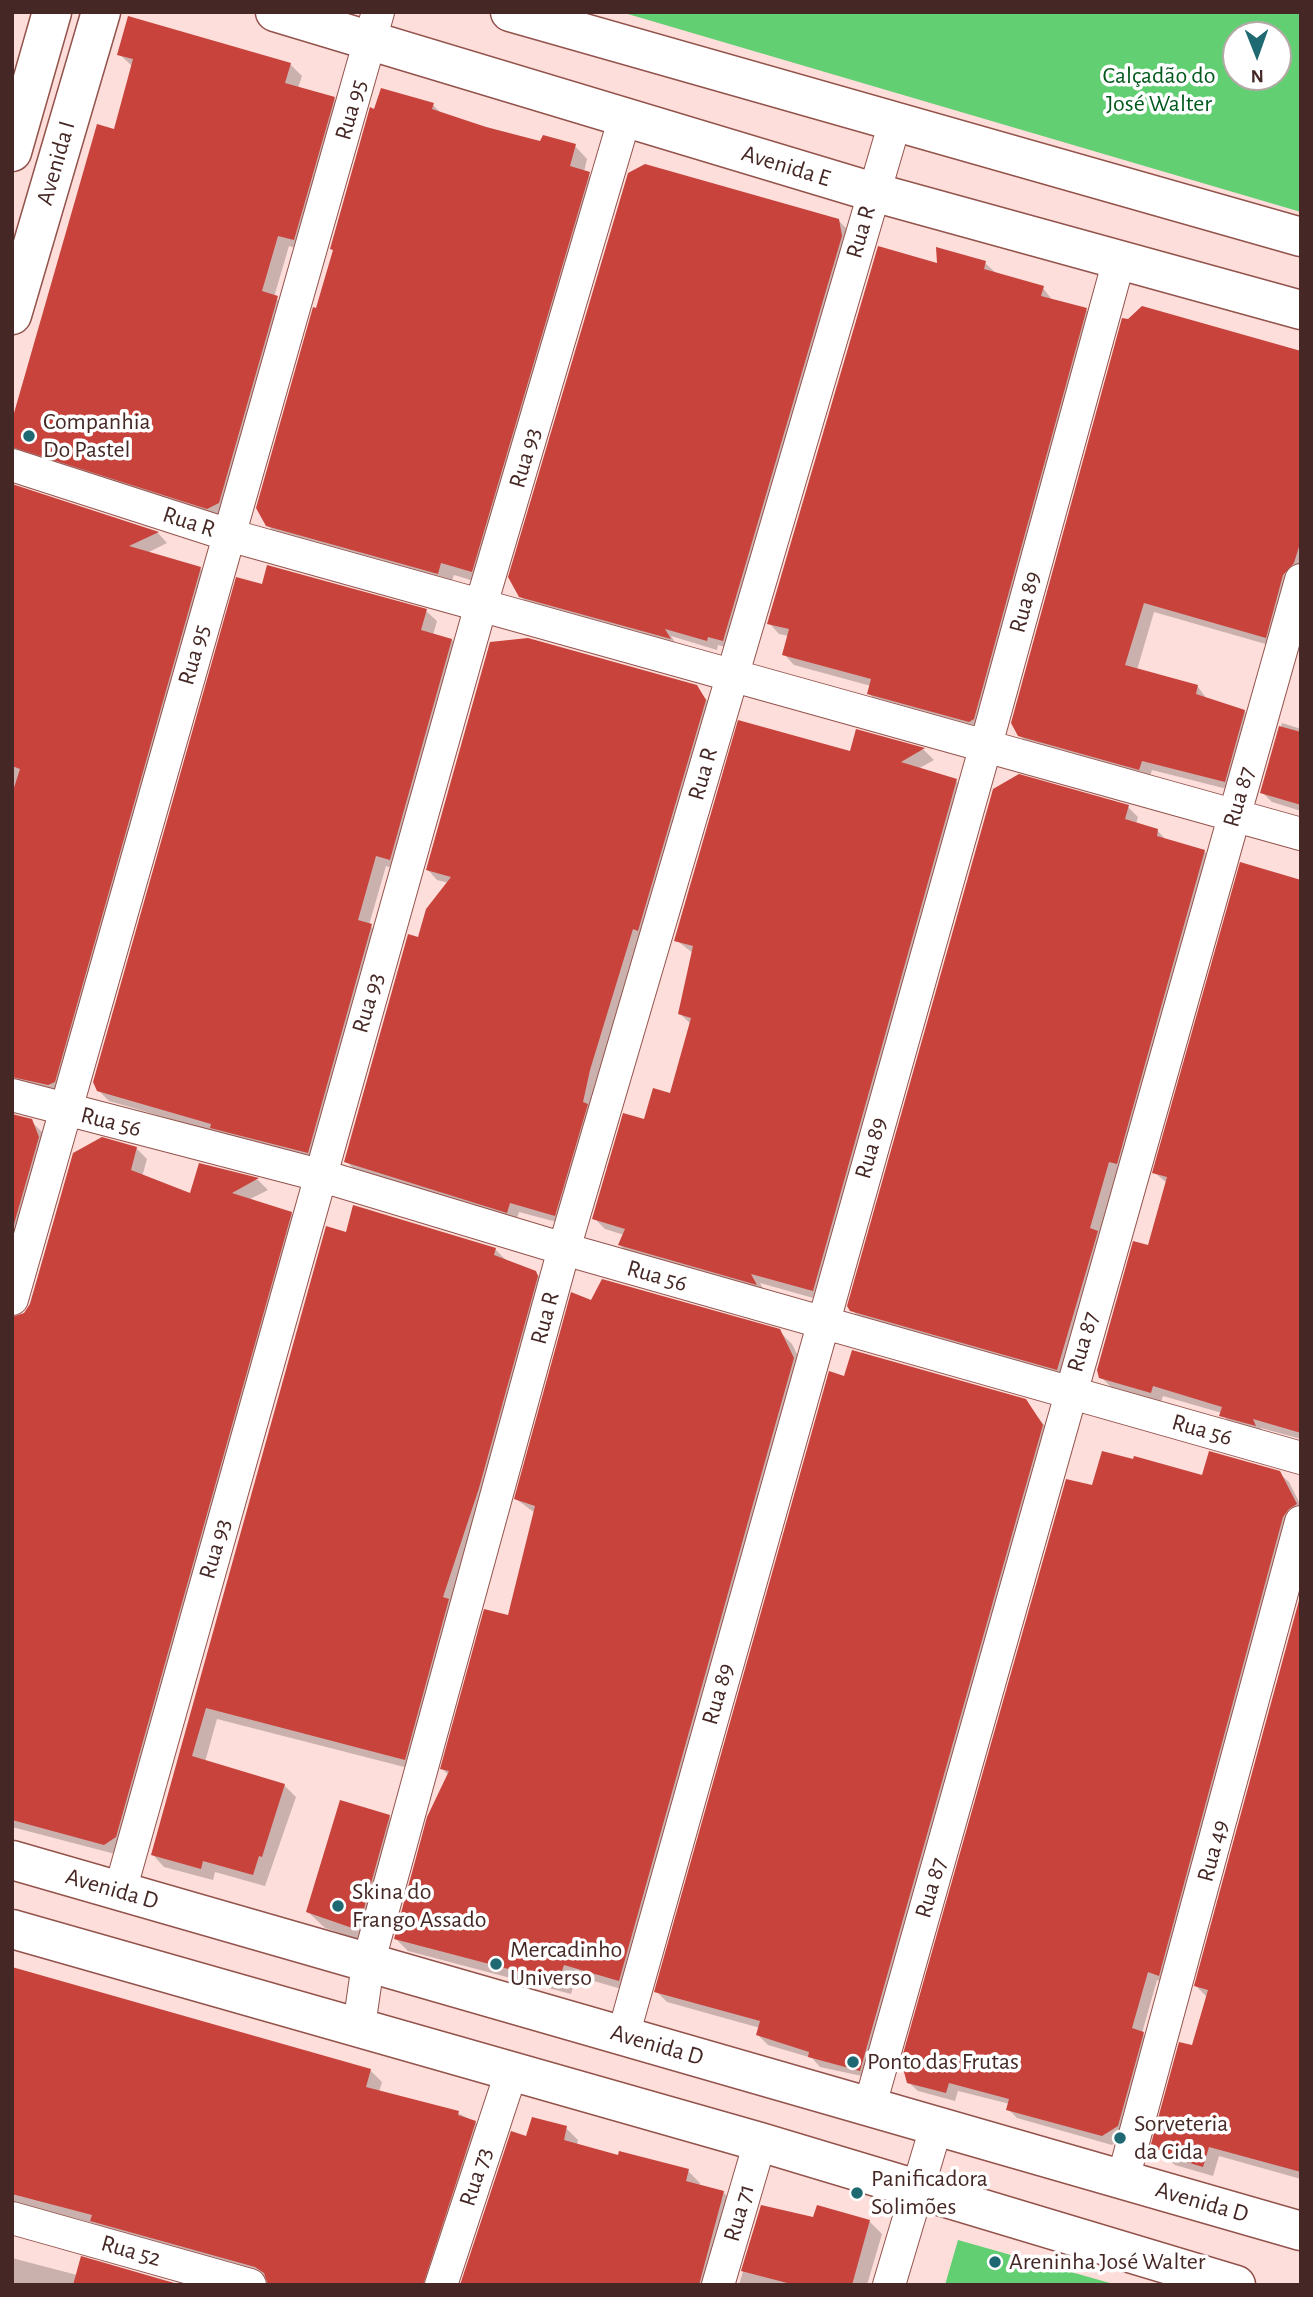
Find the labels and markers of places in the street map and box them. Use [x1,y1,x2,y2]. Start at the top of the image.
place label: Companhia Do Pastel [43,408,151,464]
marker: Companhia Do Pastel [21,428,37,444]
place label: Skina do Frango Assado [352,1878,487,1934]
marker: Skina do Frango Assado [330,1898,346,1914]
place label: Mercadinho Universo [510,1936,622,1992]
marker: Mercadinho Universo [488,1956,504,1972]
place label: Ponto das Frutas [867,2048,1019,2076]
marker: Ponto das Frutas [845,2054,861,2070]
place label: Sorveteria da Cida [1134,2110,1228,2166]
marker: Sorveteria da Cida [1112,2130,1128,2146]
place label: Panificadora Solimões [871,2165,988,2221]
marker: Panificadora Solimões [849,2185,865,2201]
place label: Areninha José Walter [1009,2248,1205,2276]
marker: Areninha José Walter [987,2254,1003,2270]

